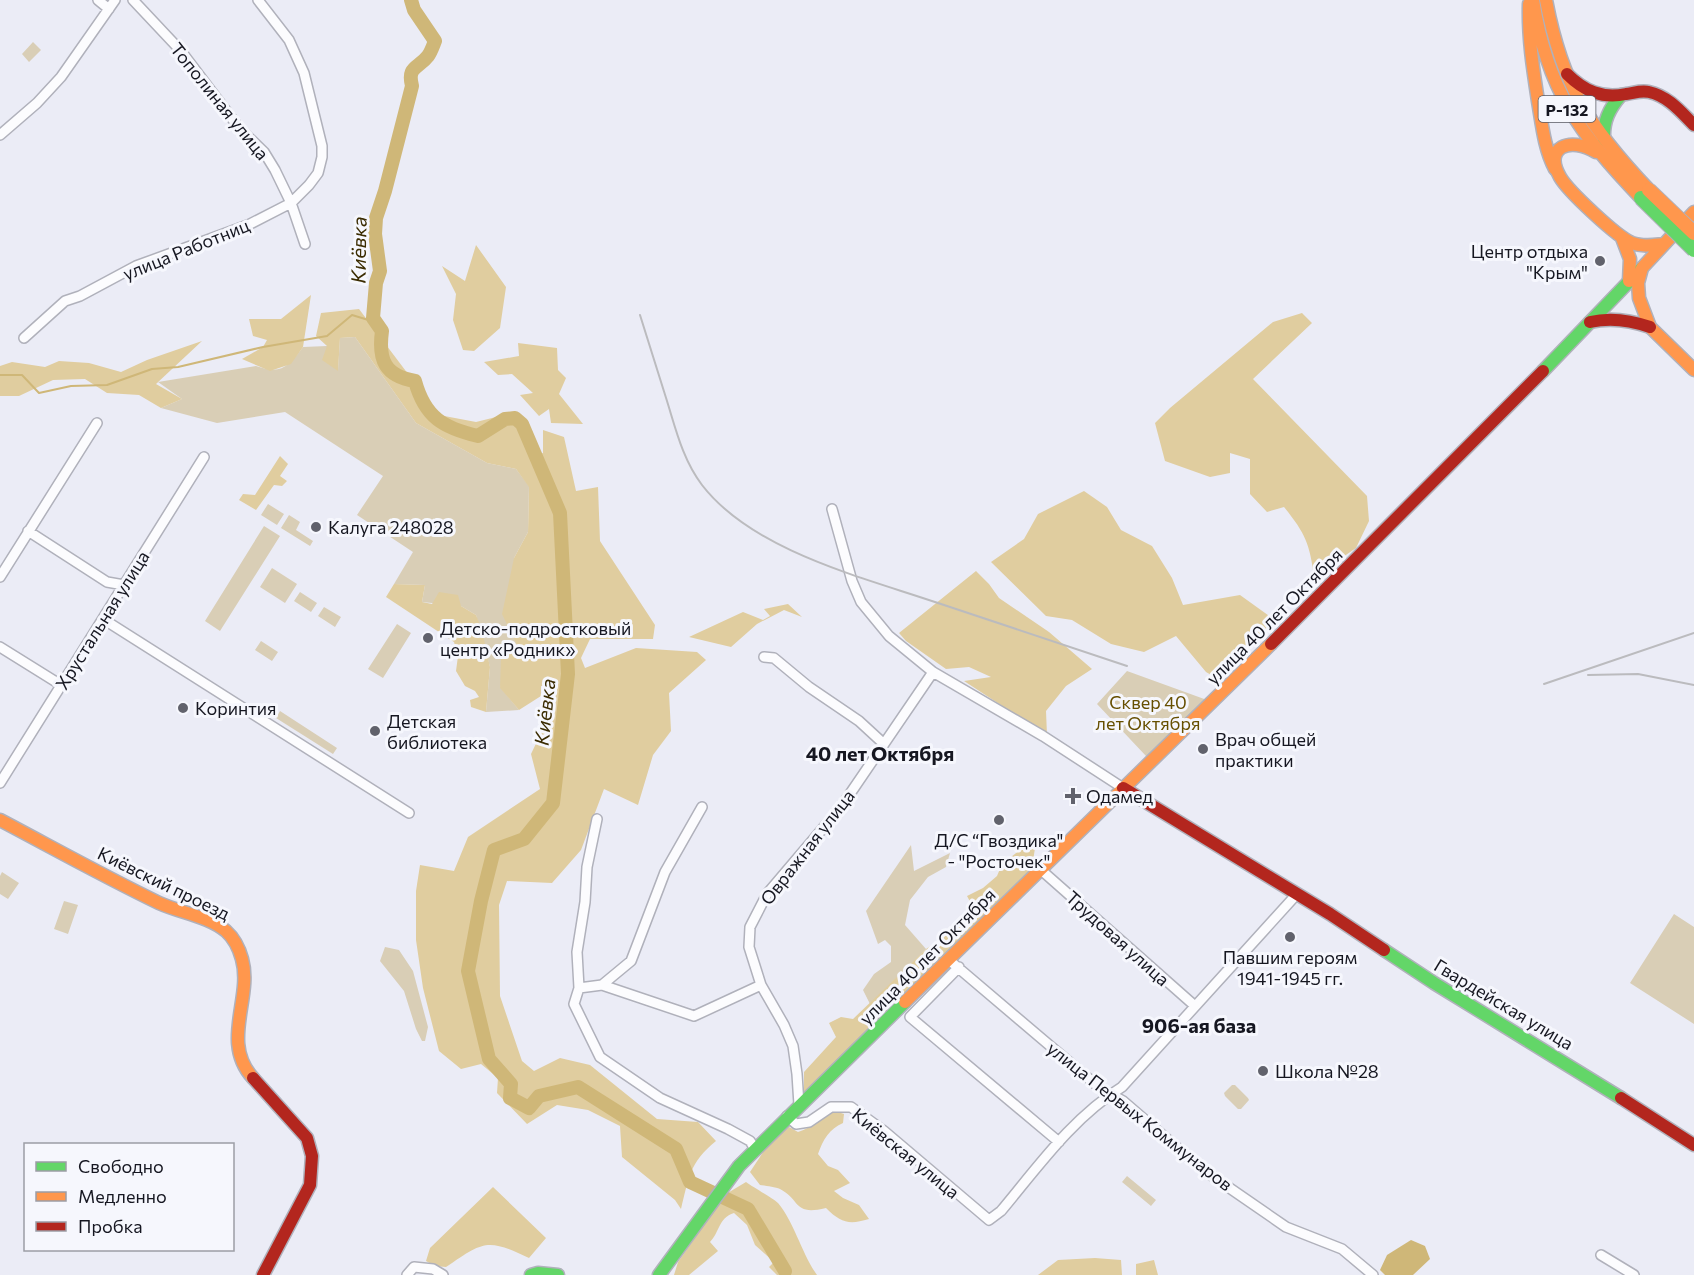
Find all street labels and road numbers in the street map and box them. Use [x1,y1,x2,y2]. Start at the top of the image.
street label: Тополиная улица [166,38,274,164]
road number: Р-132 [1538,96,1596,122]
street label: улица Работниц [120,213,253,284]
street label: улица 40 лет Октября [1201,543,1347,689]
street label: Хрустальная улица [50,547,154,693]
street label: Овражная улица [755,785,859,909]
street label: Киёвский проезд [94,841,234,925]
street label: улица 40 лет Октября [854,883,1000,1029]
street label: Трудовая улица [1062,886,1174,990]
street label: Гвардейская улица [1430,954,1578,1054]
street label: улица Первых Коммунаров [1043,1037,1237,1195]
street label: Киёвская улица [848,1103,964,1203]

